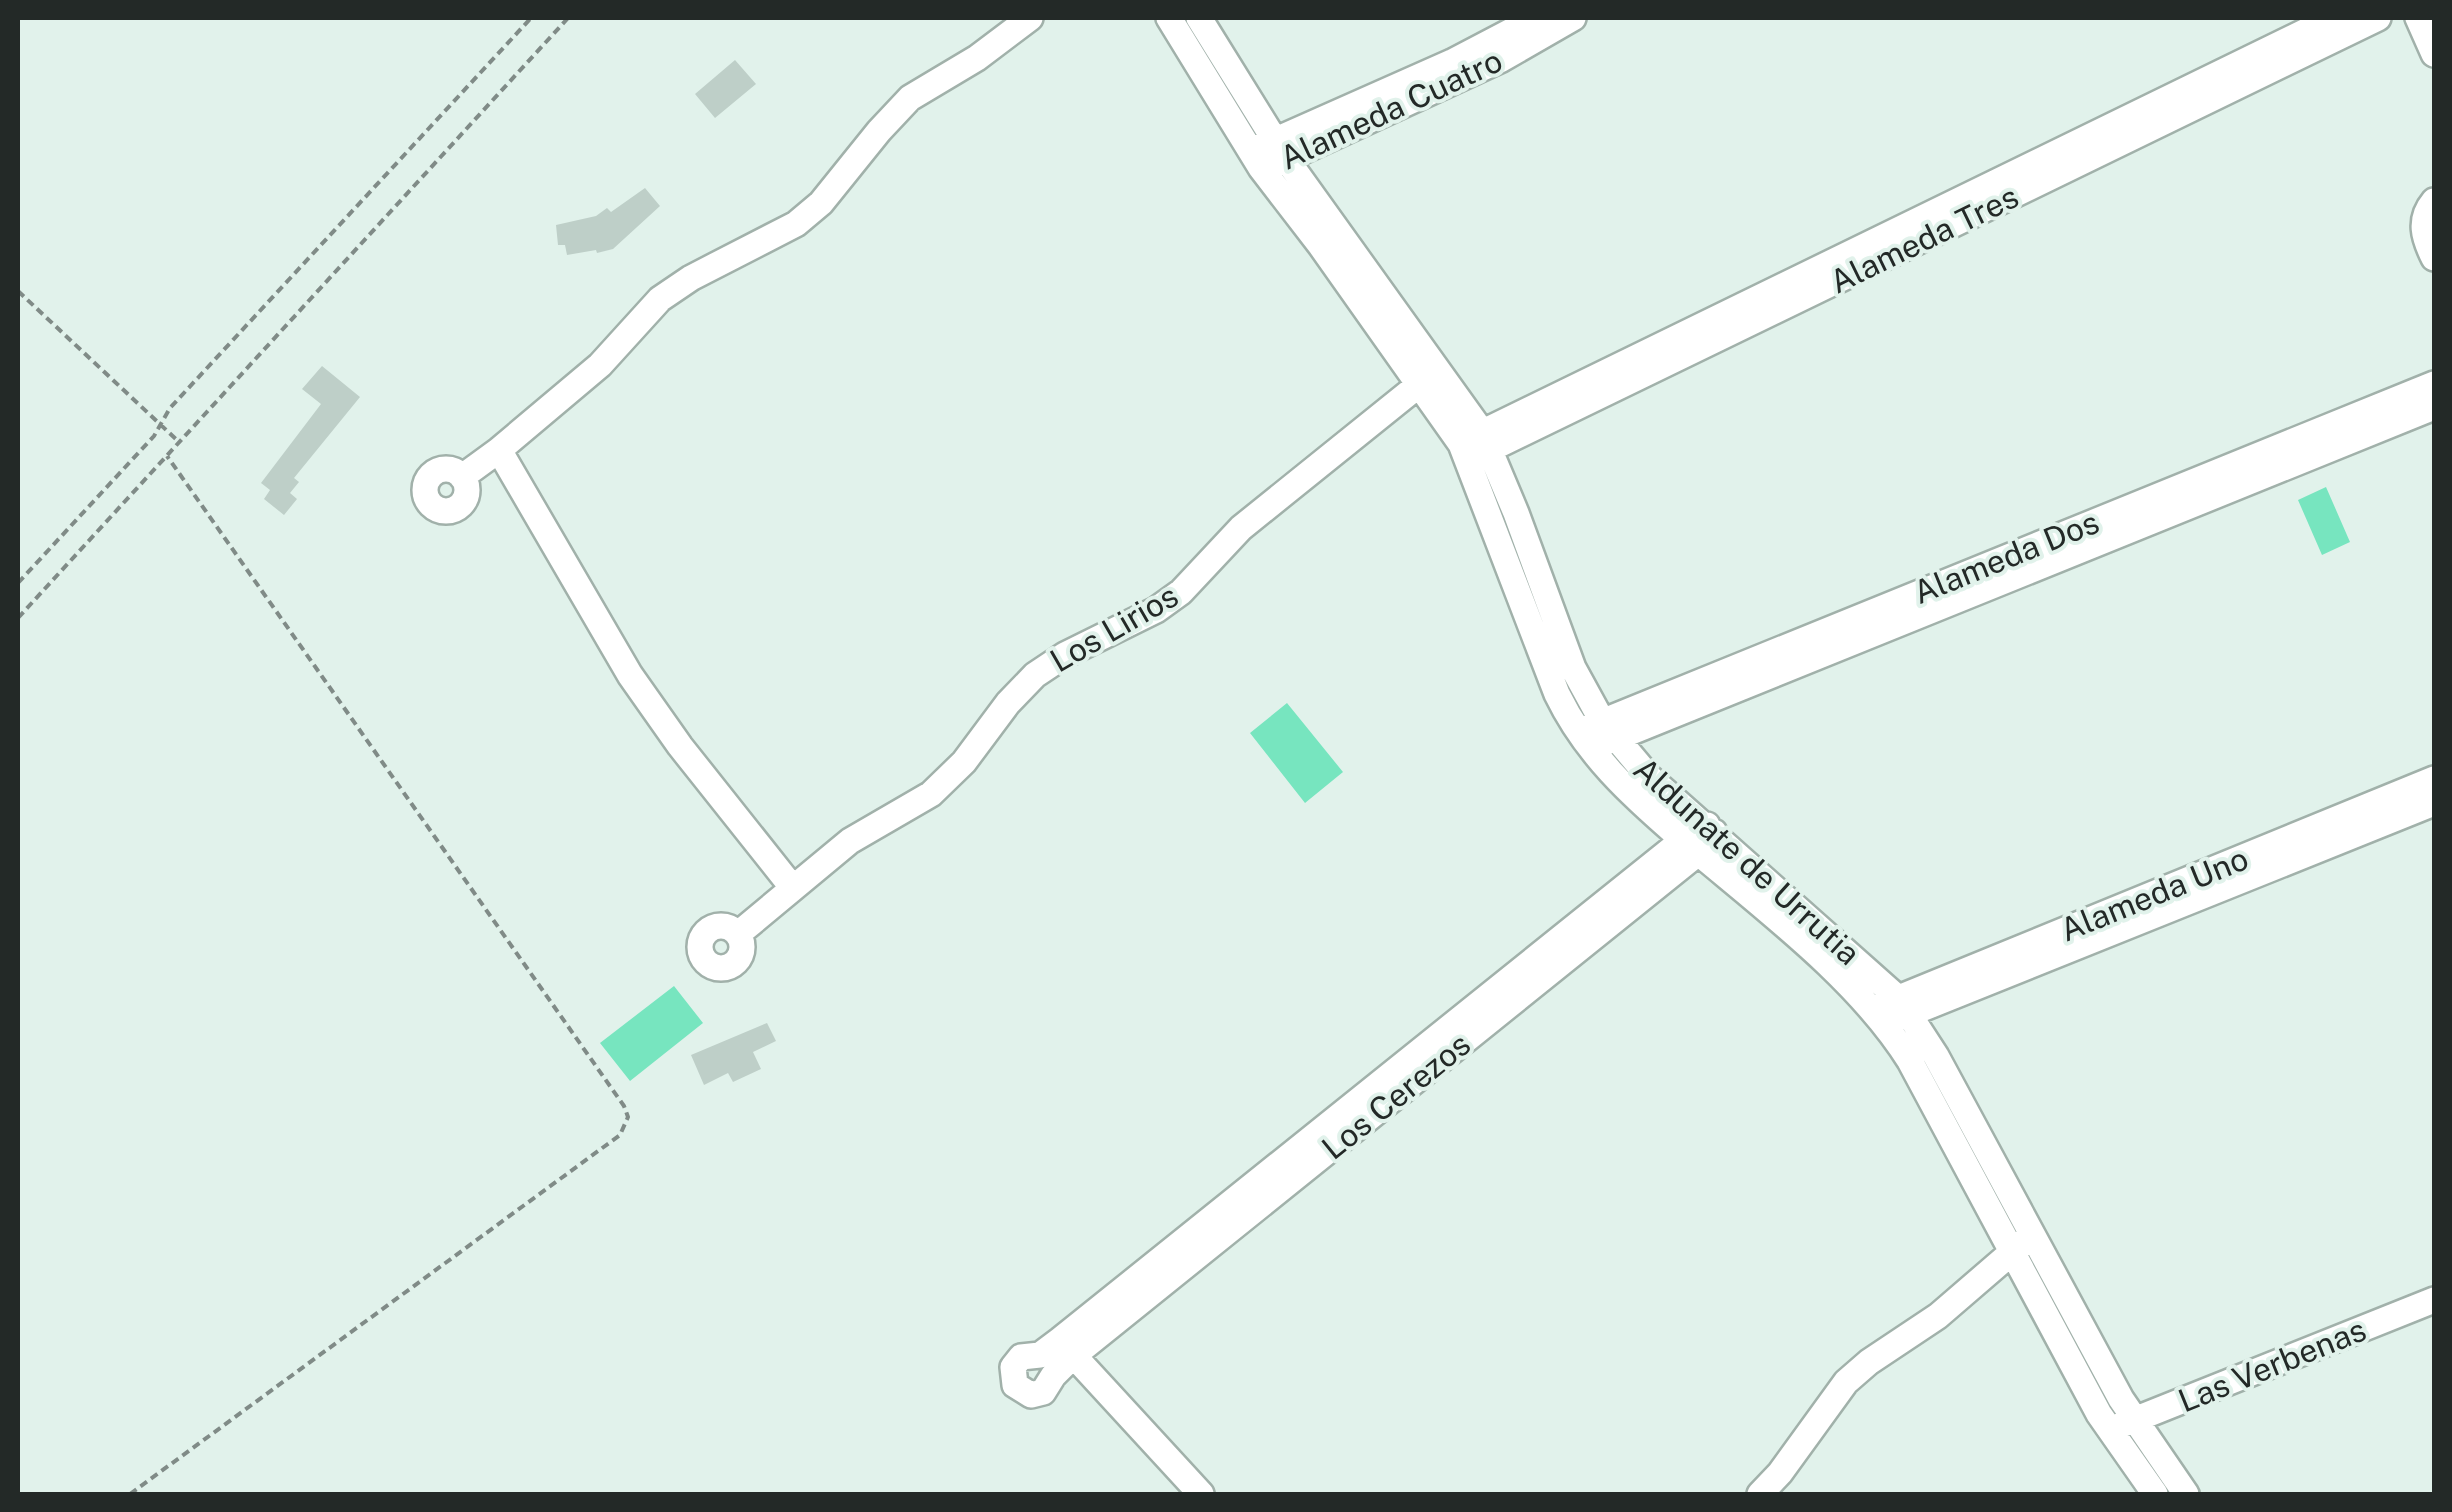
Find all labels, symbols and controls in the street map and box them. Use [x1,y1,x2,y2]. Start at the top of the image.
street label: Alameda Cuatro [1274,41,1508,177]
street label: Alameda Tres [1824,177,2024,301]
street label: Alameda Dos [1908,503,2104,611]
street label: Los Lirios [1044,577,1184,679]
street label: Aldunate de Urrutia [1626,750,1868,972]
street label: Alameda Uno [2055,840,2253,948]
street label: Los Cerezos [1315,1025,1477,1167]
street label: Las Verbenas [2173,1311,2371,1419]

